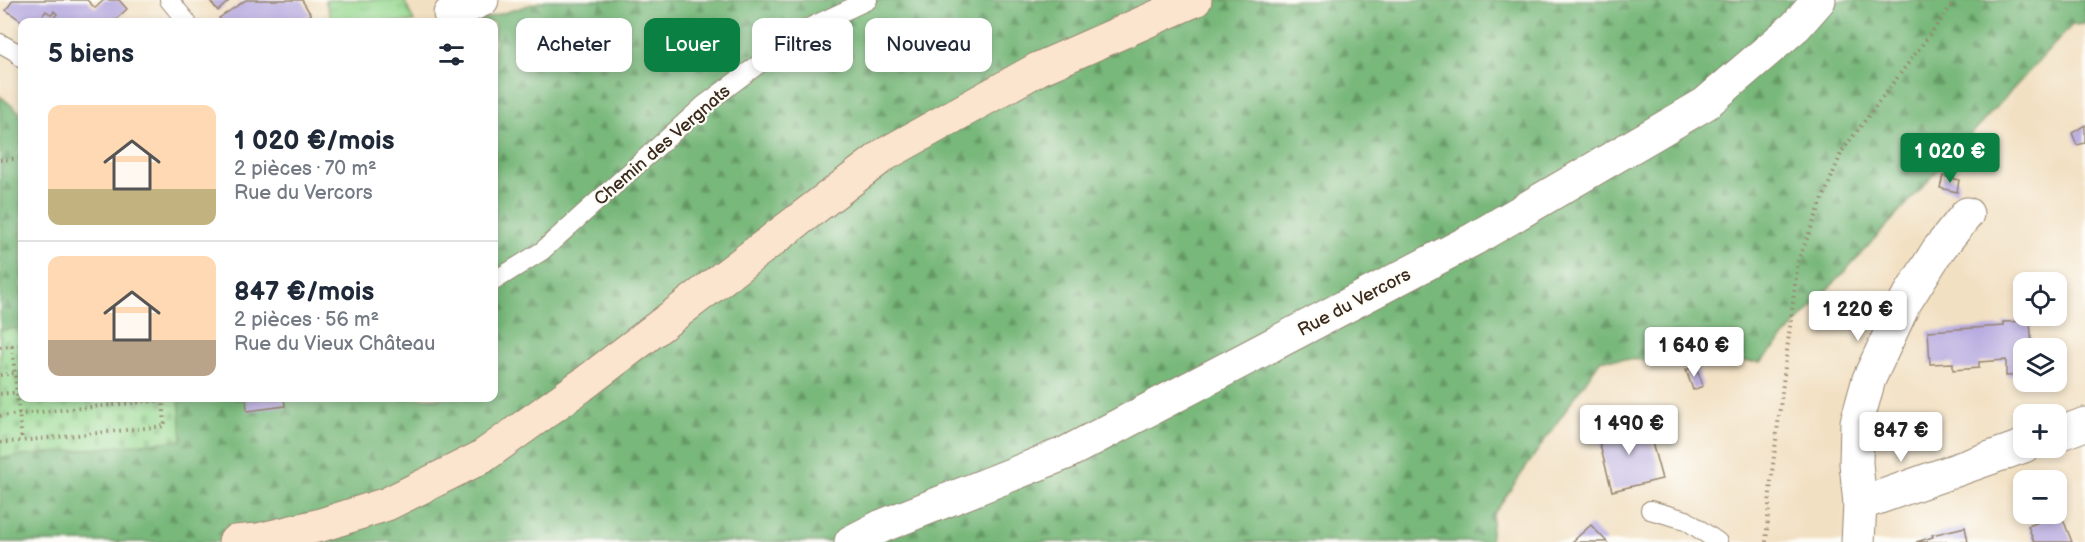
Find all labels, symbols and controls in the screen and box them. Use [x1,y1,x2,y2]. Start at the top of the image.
chip: Acheter [516,18,632,72]
chip: Louer [644,18,740,72]
chip: Filtres [752,18,853,72]
chip: Nouveau [865,18,992,72]
icon: filters [435,38,468,71]
text: 5 biens [48,39,134,70]
street label: Chemin des Vergnats [590,81,735,210]
text: 1 020 €/mois [234,126,394,157]
icon: home [96,129,168,201]
pin: 1 020 € [1895,133,2005,184]
text: 1 020 € [1915,140,1985,164]
text: 2 pièces · 70 m² [234,157,377,181]
text: Rue du Vercors [234,181,373,205]
street label: Rue du Vercors [1294,264,1414,341]
map controls [2013,272,2067,524]
button: locate [2013,272,2067,326]
text: 847 €/mois [234,277,374,308]
icon: home [96,280,168,352]
pin: 1 220 € [1803,291,1913,342]
text: 1 220 € [1823,298,1893,322]
text: 2 pièces · 56 m² [234,308,379,332]
pin: 1 640 € [1639,327,1749,378]
text: Rue du Vieux Château [234,332,435,356]
text: 1 640 € [1659,334,1729,358]
button: layers [2013,338,2067,392]
button: + [2013,404,2067,458]
pin: 1 490 € [1574,405,1684,456]
text: 1 490 € [1594,412,1664,436]
pin: 847 € [1859,412,1943,463]
text: 847 € [1873,419,1929,443]
button: − [2013,470,2067,524]

